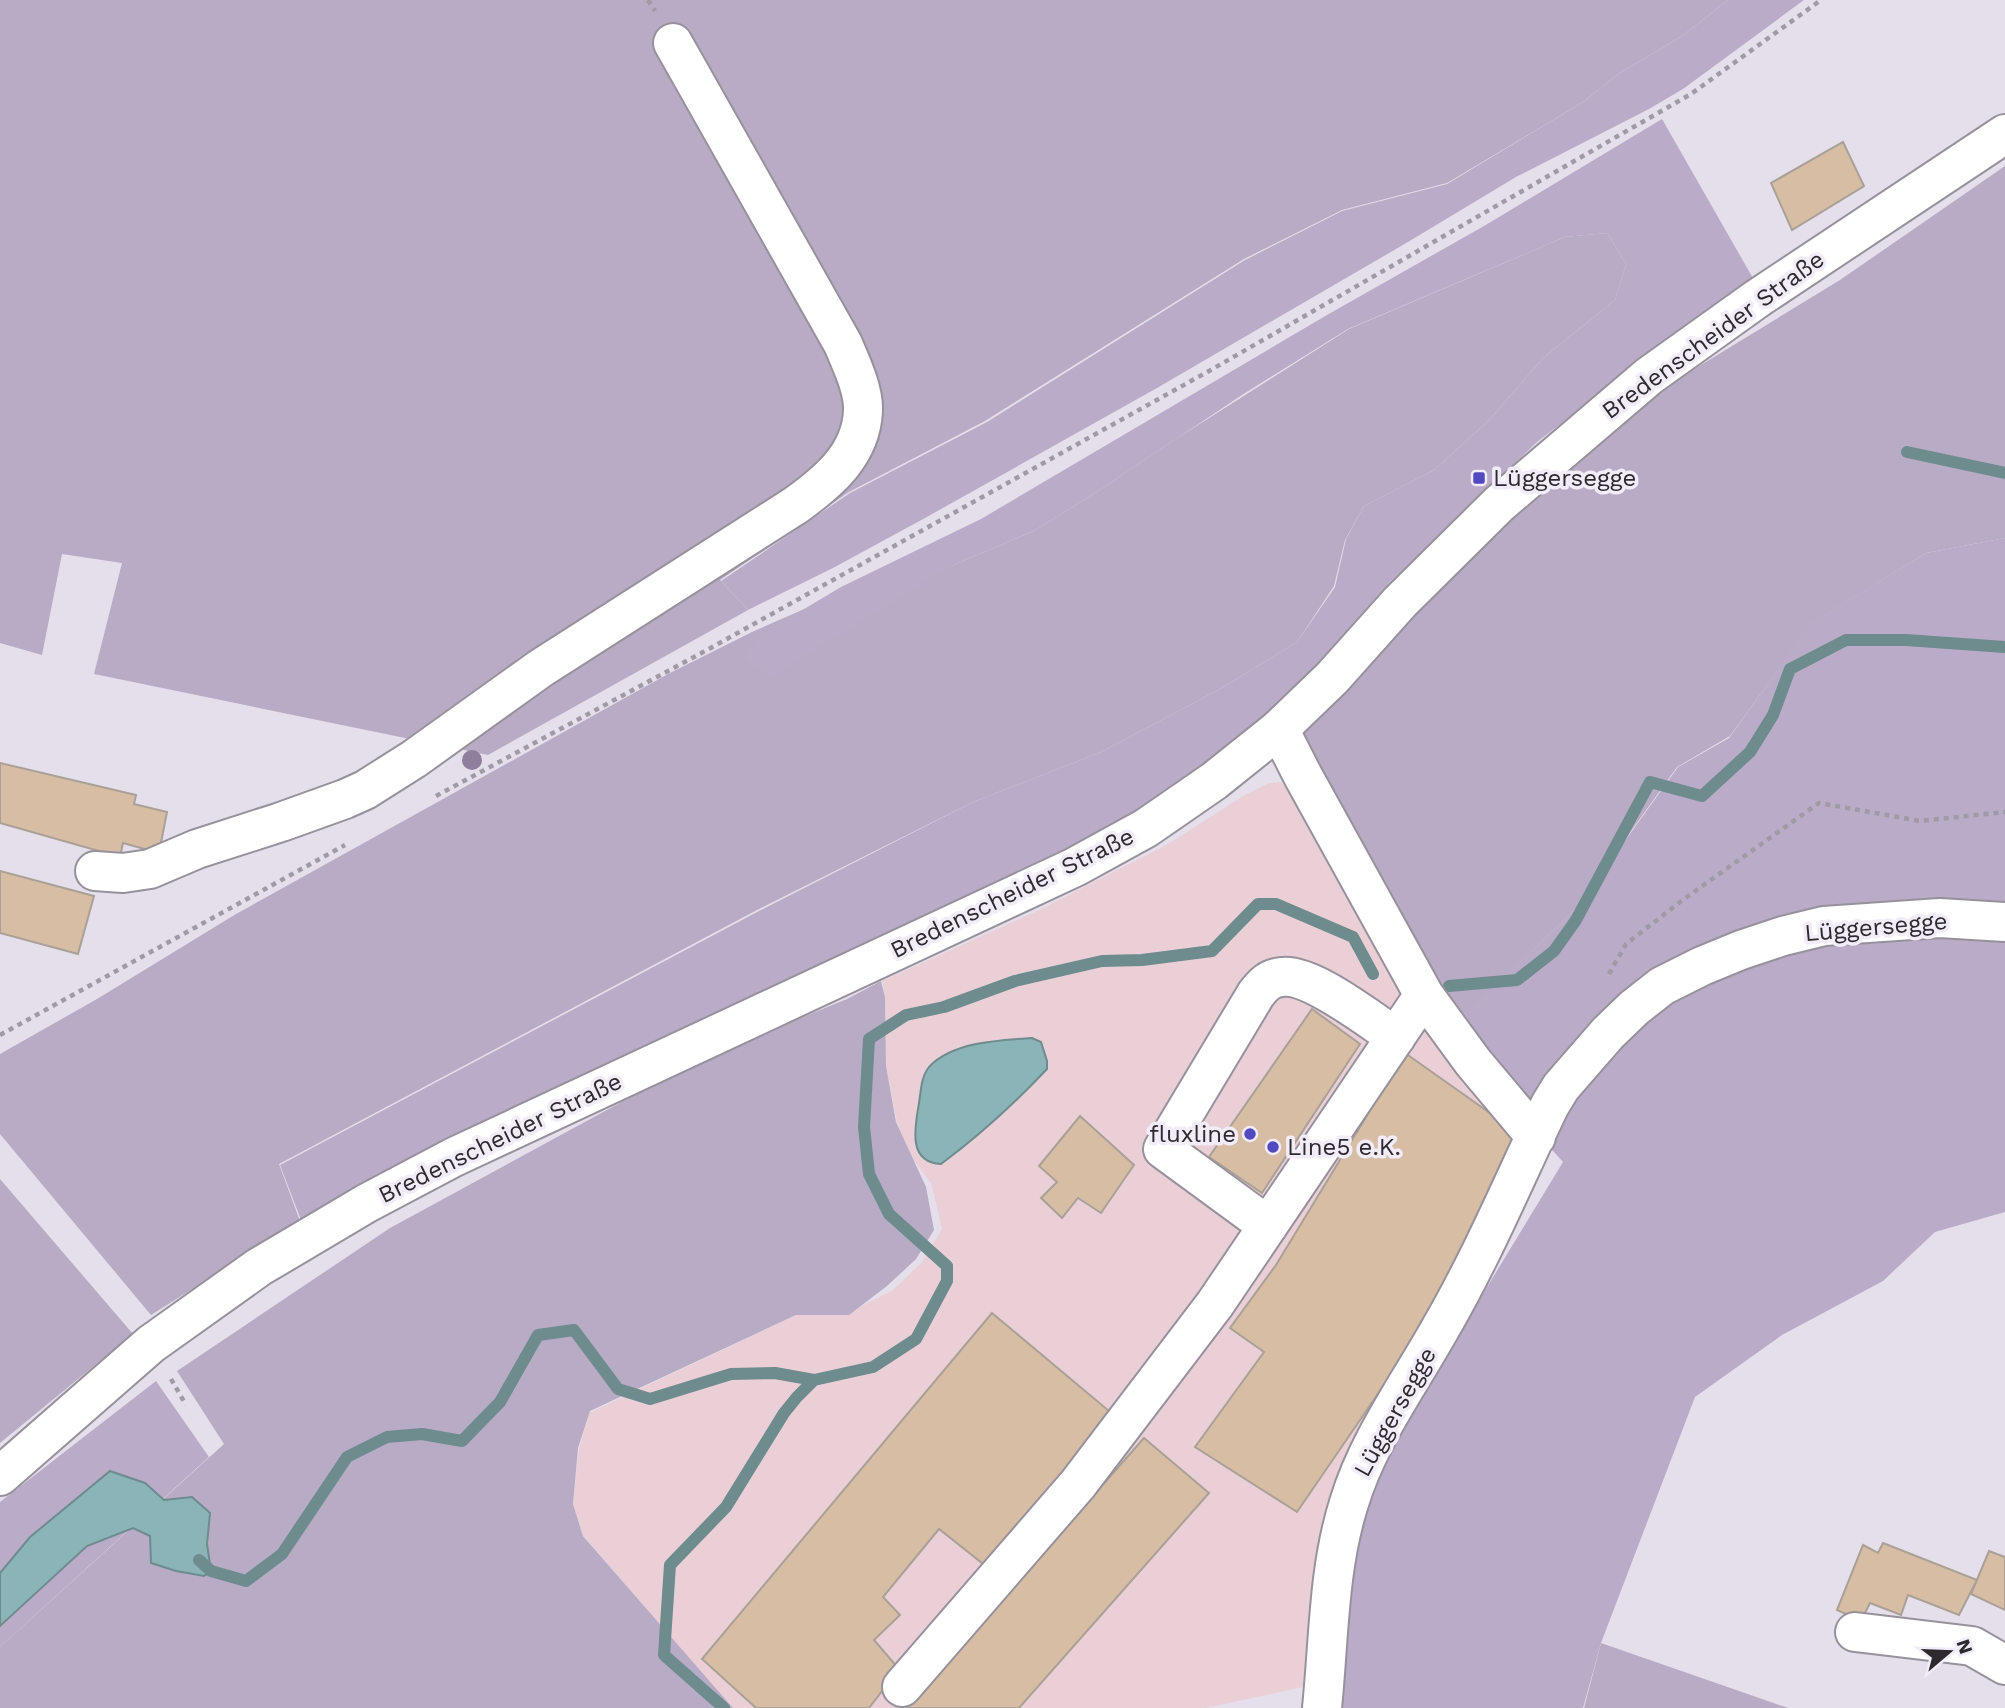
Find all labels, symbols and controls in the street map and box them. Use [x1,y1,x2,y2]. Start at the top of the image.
street label: Bredenscheider Straße [1597,245,1829,425]
place label: Lüggersegge [1493,464,1636,492]
marker: Lüggersegge [1471,470,1487,486]
street label: Bredenscheider Straße [886,822,1138,964]
street label: Lüggersegge [1803,907,1949,947]
street label: Bredenscheider Straße [374,1067,626,1209]
place label: fluxline [1149,1120,1236,1148]
marker: fluxline [1242,1126,1258,1142]
place label: Line5 e.K. [1287,1133,1401,1161]
marker: Line5 e.K. [1265,1139,1281,1155]
street label: Lüggersegge [1348,1342,1442,1482]
north arrow [1914,1617,1984,1687]
text: N [1951,1636,1978,1657]

